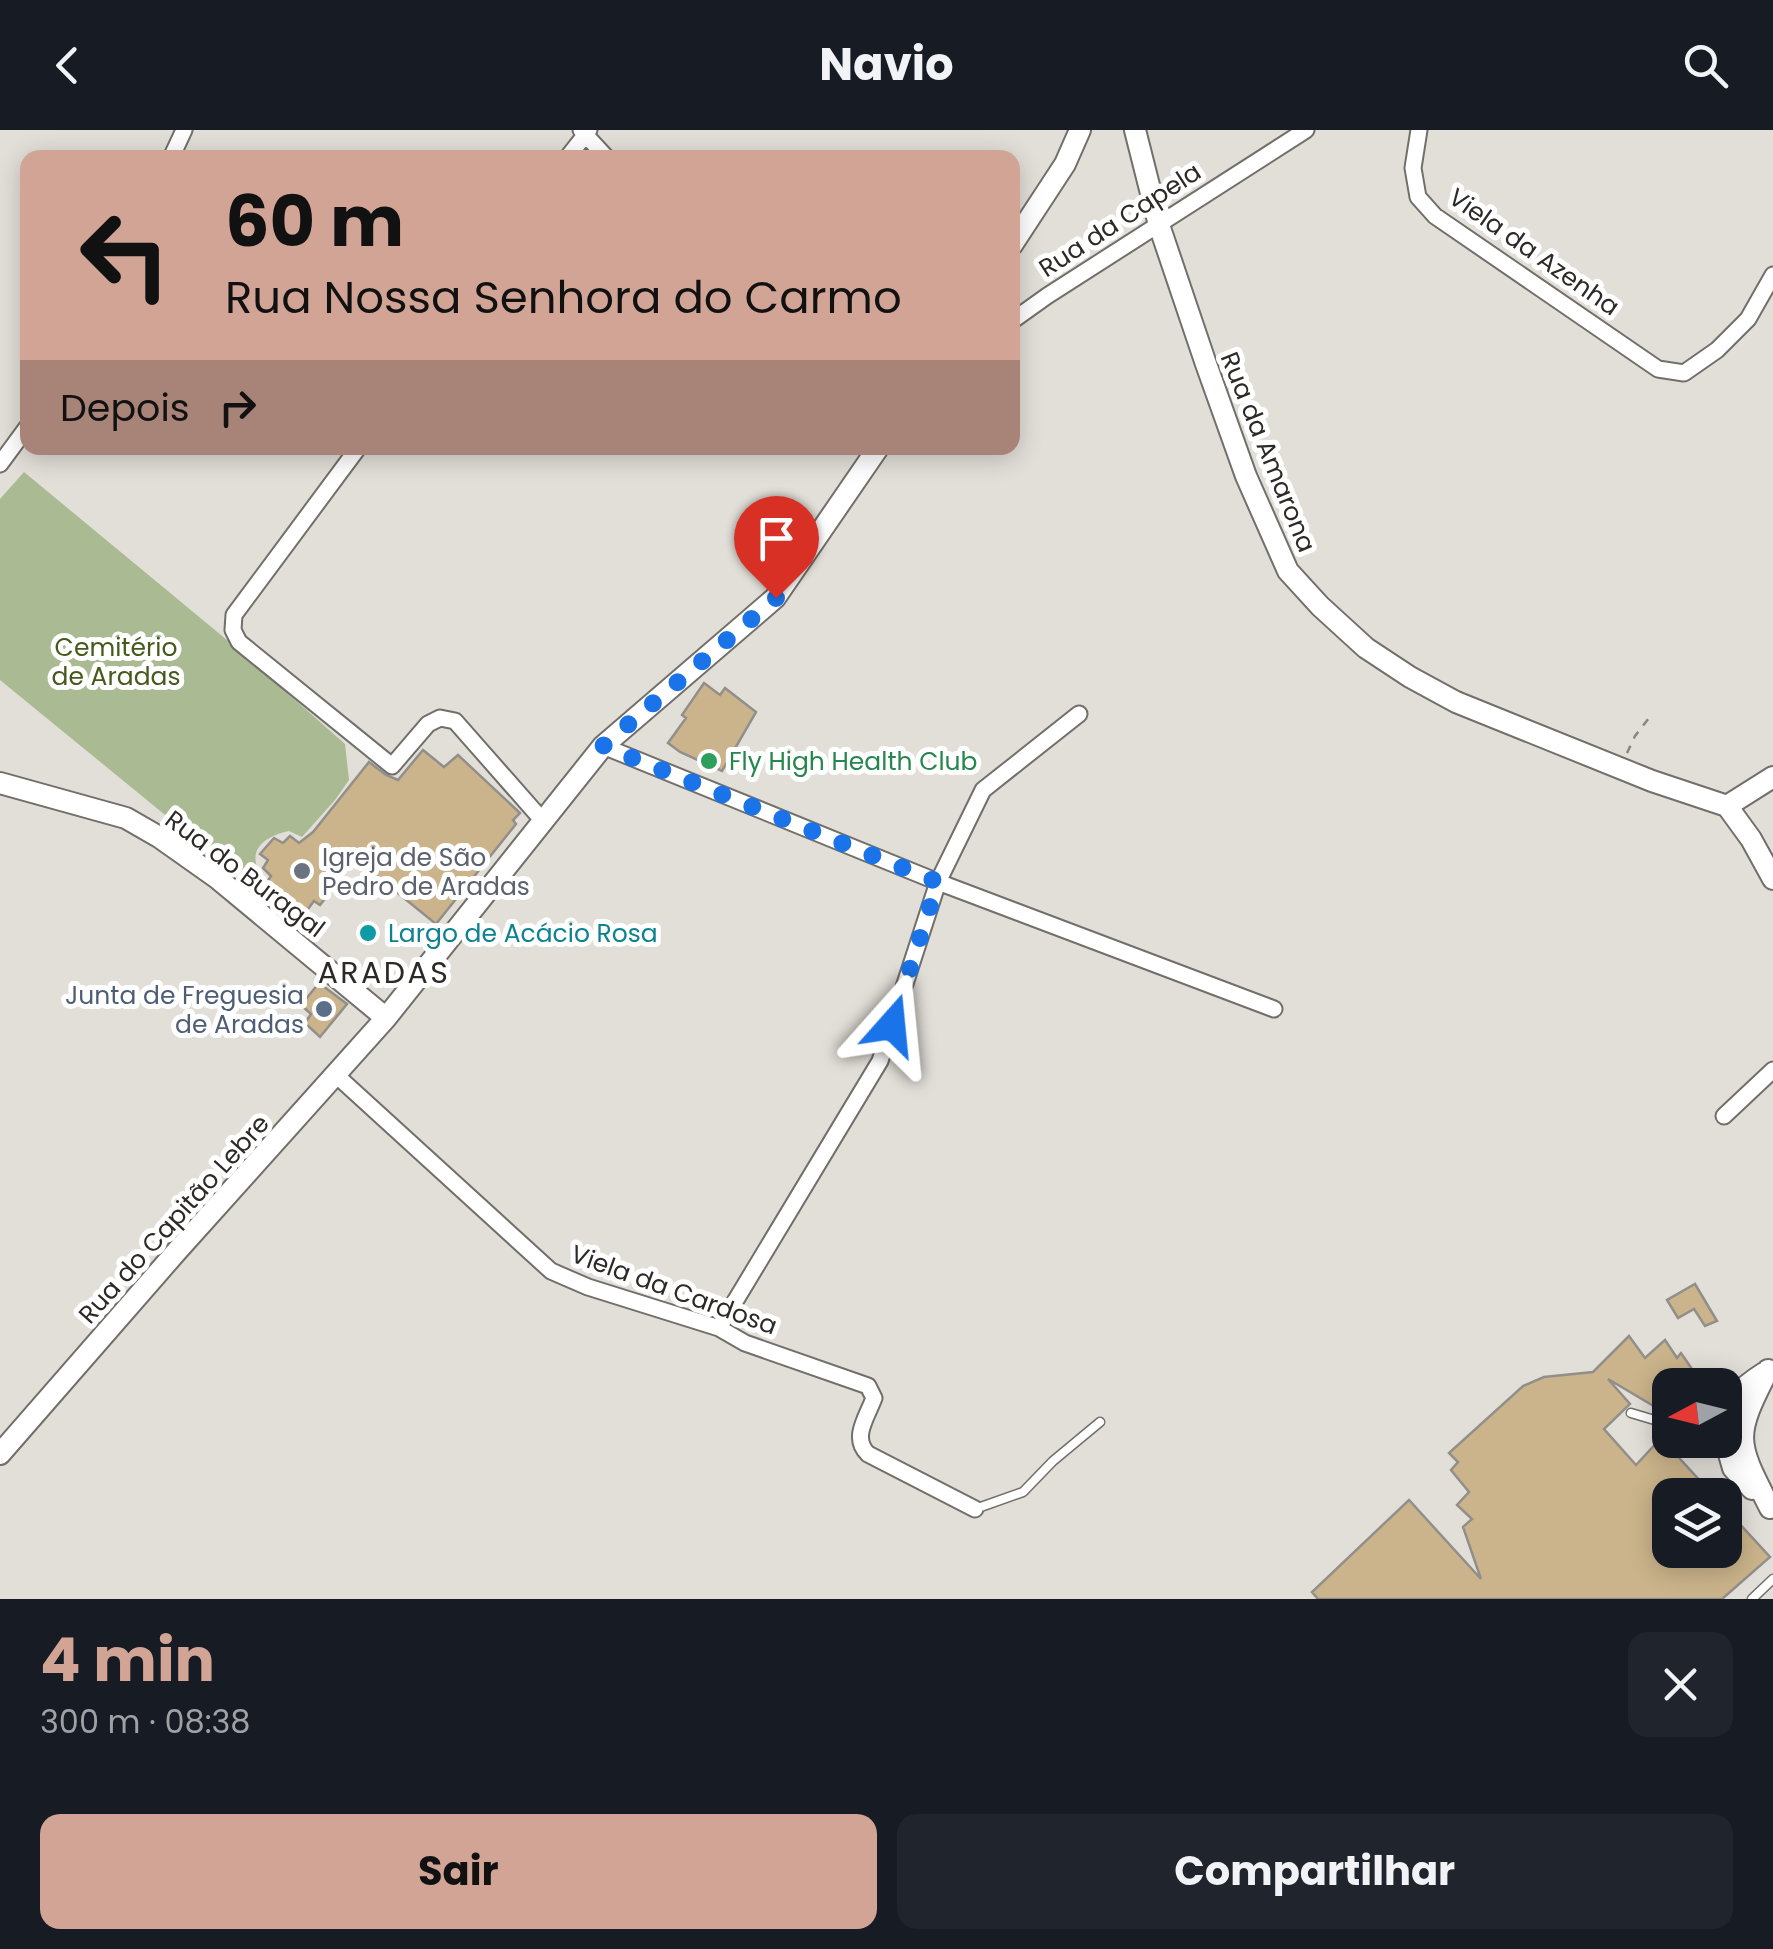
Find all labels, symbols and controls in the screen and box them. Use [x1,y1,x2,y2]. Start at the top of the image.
text: Navio [819,33,954,96]
icon: back [40,38,95,93]
icon: search [1678,38,1733,93]
street label: Rua da Capela [1032,154,1208,286]
text: 60 m [225,172,404,271]
street label: Viela da Azenha [1441,180,1627,324]
icon: left [60,190,190,320]
text: Rua Nossa Senhora do Carmo [225,266,902,329]
street label: Rua da Amarona [1212,347,1324,557]
icon: right [210,380,265,435]
text: Depois [60,381,190,434]
pin [734,496,819,599]
icon: arrive [749,511,804,566]
park label: Cemitério de Aradas [51,630,181,694]
place label: Fly High Health Club [729,744,978,779]
marker: Fly High Health Club [698,750,720,772]
street label: Rua do Buragal [158,802,332,946]
place label: Igreja de São Pedro de Aradas [322,840,530,904]
marker: Igreja de São Pedro de Aradas [291,860,313,882]
place label: Largo de Acácio Rosa [388,916,658,951]
marker: Largo de Acácio Rosa [357,922,379,944]
district label: ARADAS [318,951,450,994]
position arrow [840,973,944,1077]
place label: Junta de Freguesia de Aradas [65,978,304,1042]
marker: Junta de Freguesia de Aradas [313,998,335,1020]
street label: Rua do Capitão Lebre [71,1107,277,1331]
street label: Viela da Cardosa [566,1236,782,1344]
north arrow [1652,1368,1742,1458]
map controls [1652,1368,1742,1568]
button: layers [1652,1478,1742,1568]
text: 4 min [40,1618,215,1702]
button: close [1628,1632,1733,1737]
text: 300 m · 08:38 [40,1699,251,1744]
button: Sair [40,1814,877,1929]
button: Compartilhar [897,1814,1733,1929]

